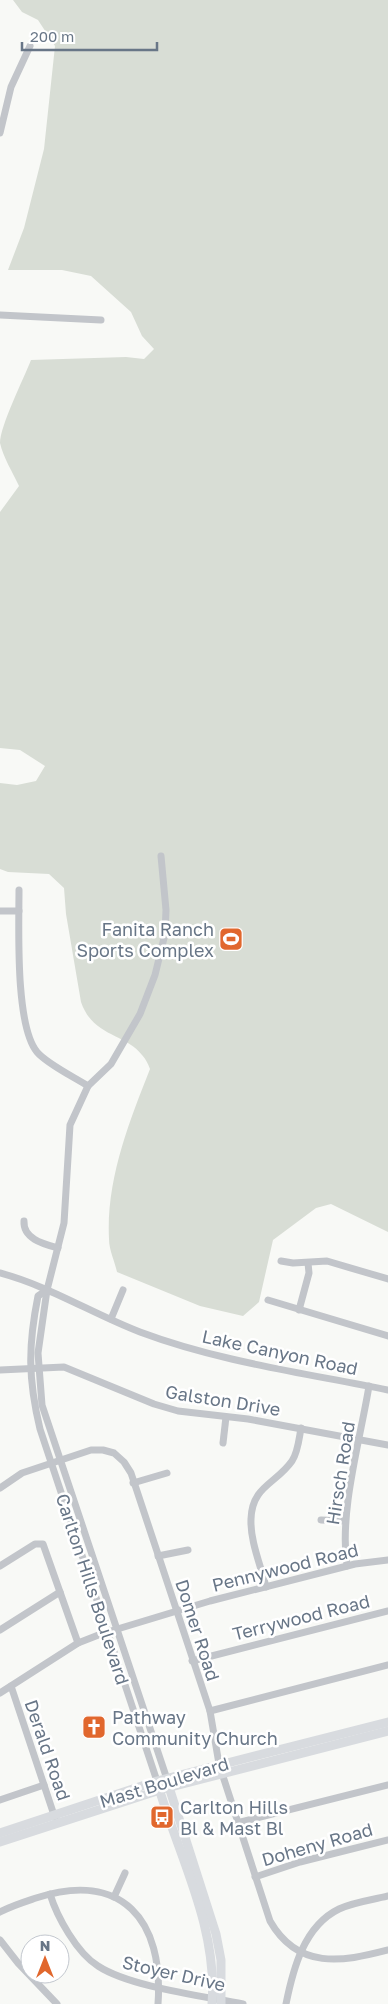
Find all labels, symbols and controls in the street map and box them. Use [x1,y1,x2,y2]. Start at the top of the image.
scale bar [22,20,158,52]
text: 200 m [30,27,74,45]
place label: Fanita Ranch Sports Complex [76,918,214,961]
sports icon: Fanita Ranch Sports Complex [218,926,244,952]
street label: Lake Canyon Road [200,1325,360,1379]
street label: Galston Drive [164,1380,282,1420]
street label: Hirsch Road [321,1420,359,1526]
street label: Carlton Hills Boulevard [52,1491,134,1687]
street label: Pennywood Road [210,1538,360,1596]
street label: Domer Road [171,1576,225,1684]
street label: Terrywood Road [230,1589,372,1645]
street label: Derald Road [20,1697,76,1803]
place label: Pathway Community Church [112,1706,278,1749]
church icon: Pathway Community Church [81,1714,107,1740]
street label: Mast Boulevard [97,1752,231,1812]
place label: Carlton Hills Bl & Mast Bl [180,1796,288,1839]
bus stop icon: Carlton Hills Bl & Mast Bl [149,1804,175,1830]
street label: Doheny Road [259,1818,375,1870]
north arrow [20,1934,70,1984]
text: N [40,1937,50,1954]
street label: Stoyer Drive [120,1950,228,1996]

